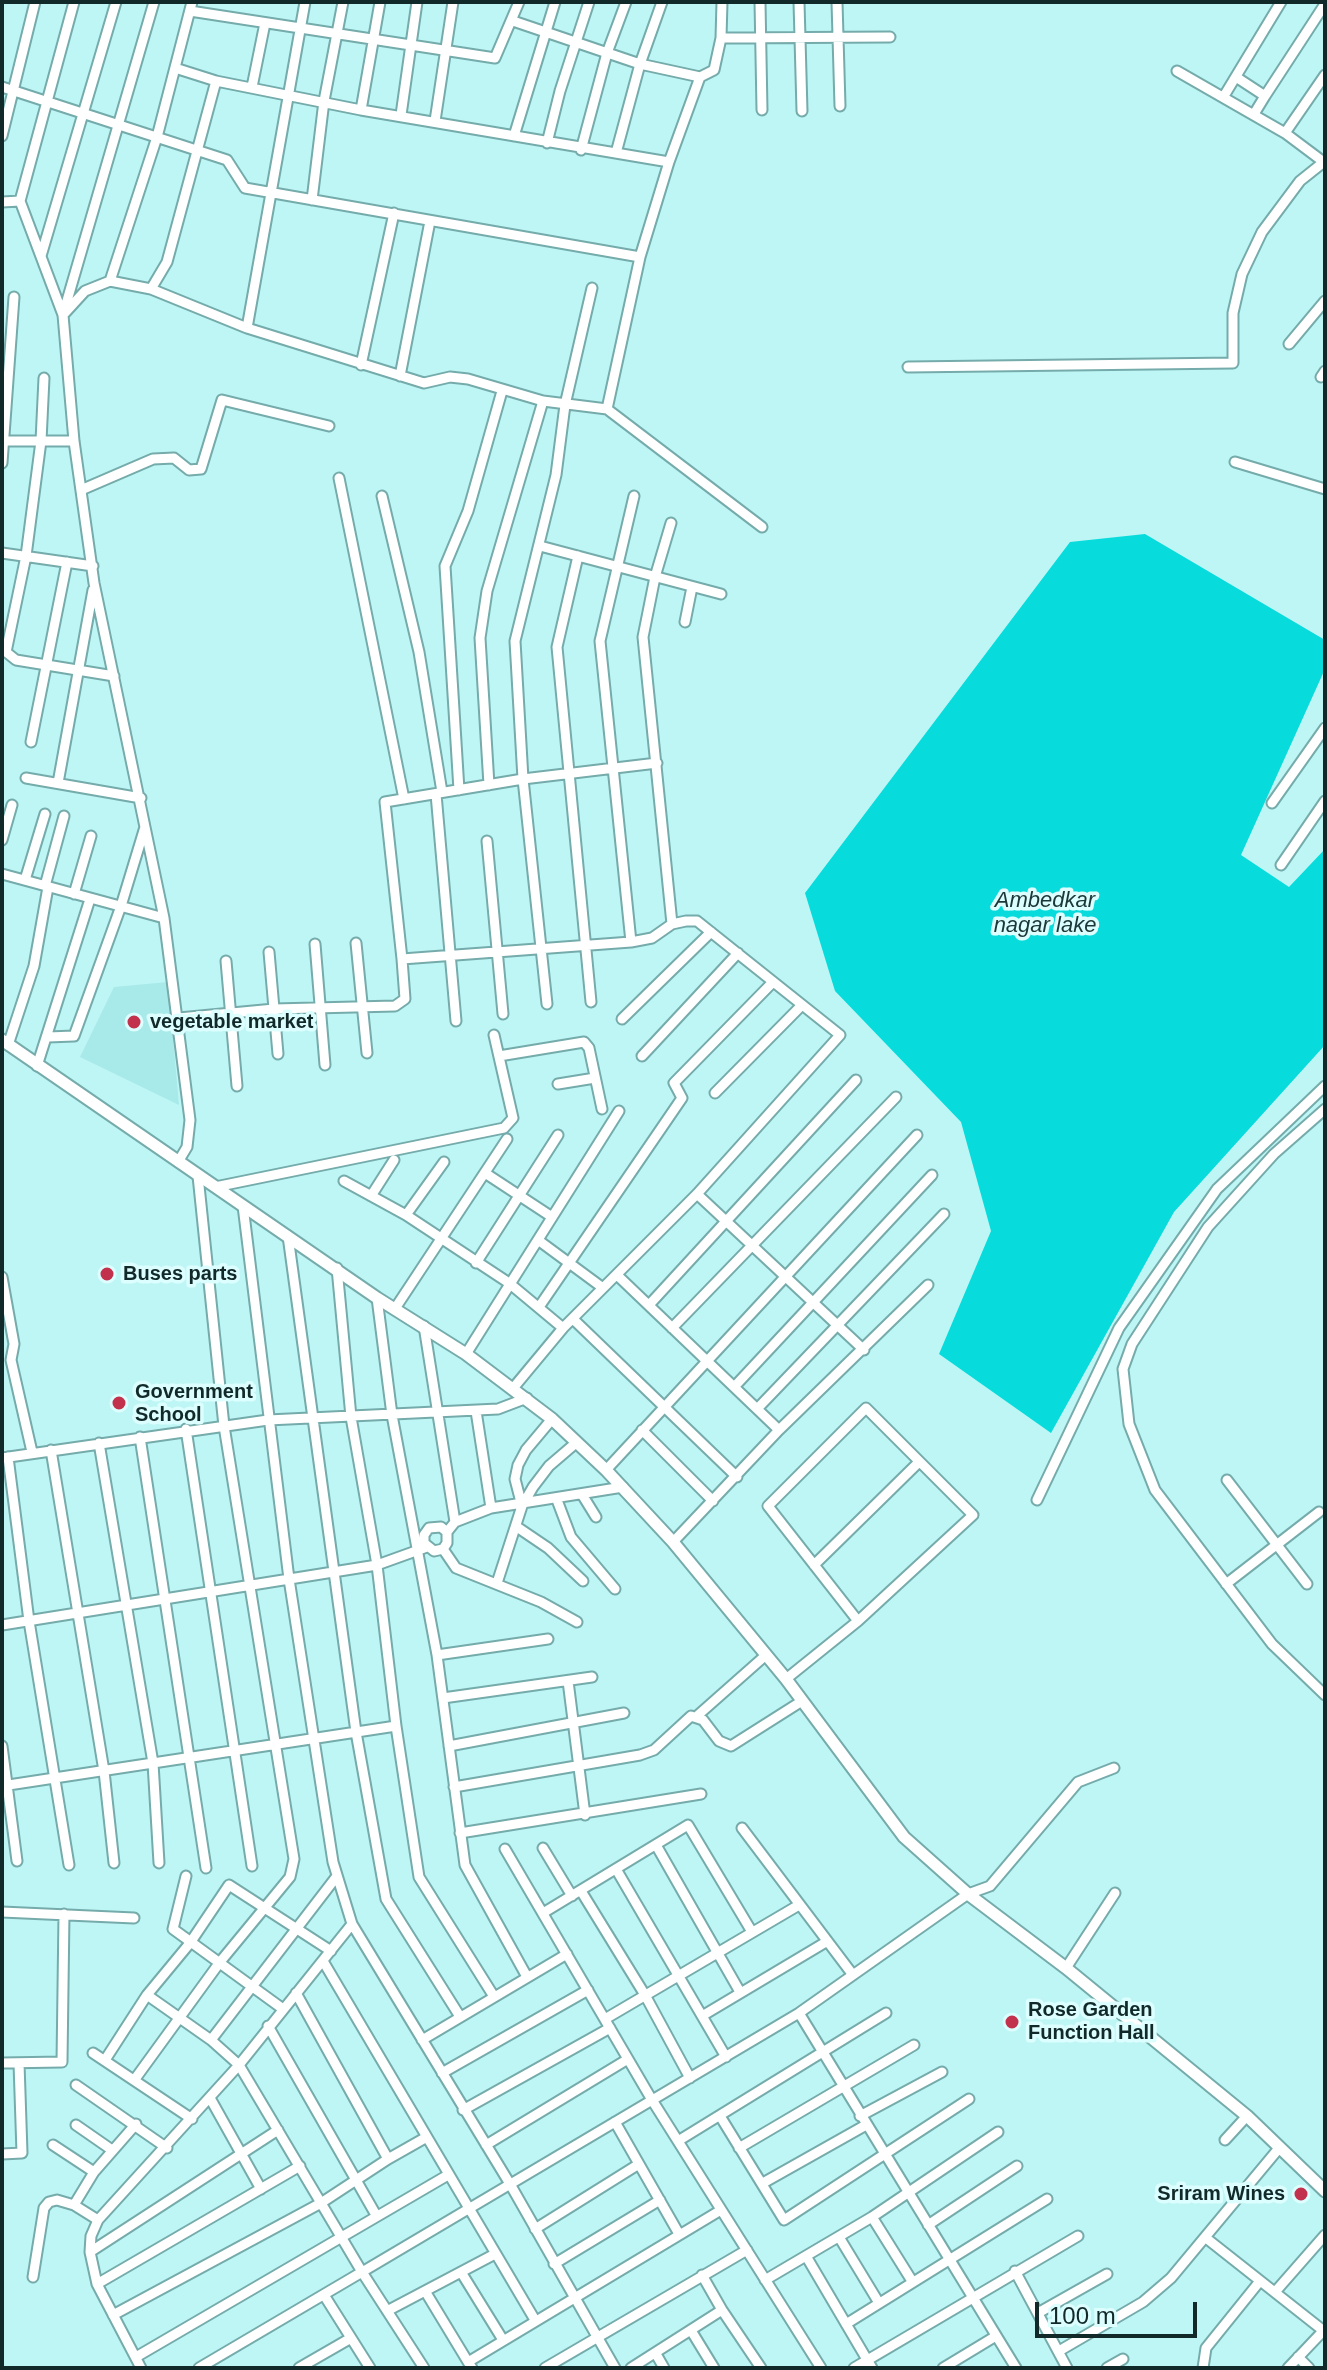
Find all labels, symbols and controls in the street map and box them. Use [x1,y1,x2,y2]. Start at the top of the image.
water label: Ambedkar nagar lake [994,888,1096,940]
place label: vegetable market [150,1010,313,1034]
marker: vegetable market [125,1013,143,1031]
place label: Buses parts [123,1262,237,1286]
marker: Buses parts [98,1265,116,1283]
place label: Government School [135,1380,253,1427]
marker: Government School [110,1394,128,1412]
place label: Rose Garden Function Hall [1028,1998,1155,2045]
marker: Rose Garden Function Hall [1003,2013,1021,2031]
place label: Sriram Wines [1157,2182,1285,2206]
marker: Sriram Wines [1292,2185,1310,2203]
scale bar [1039,2286,1201,2336]
text: 100 m [1049,2302,1116,2329]

